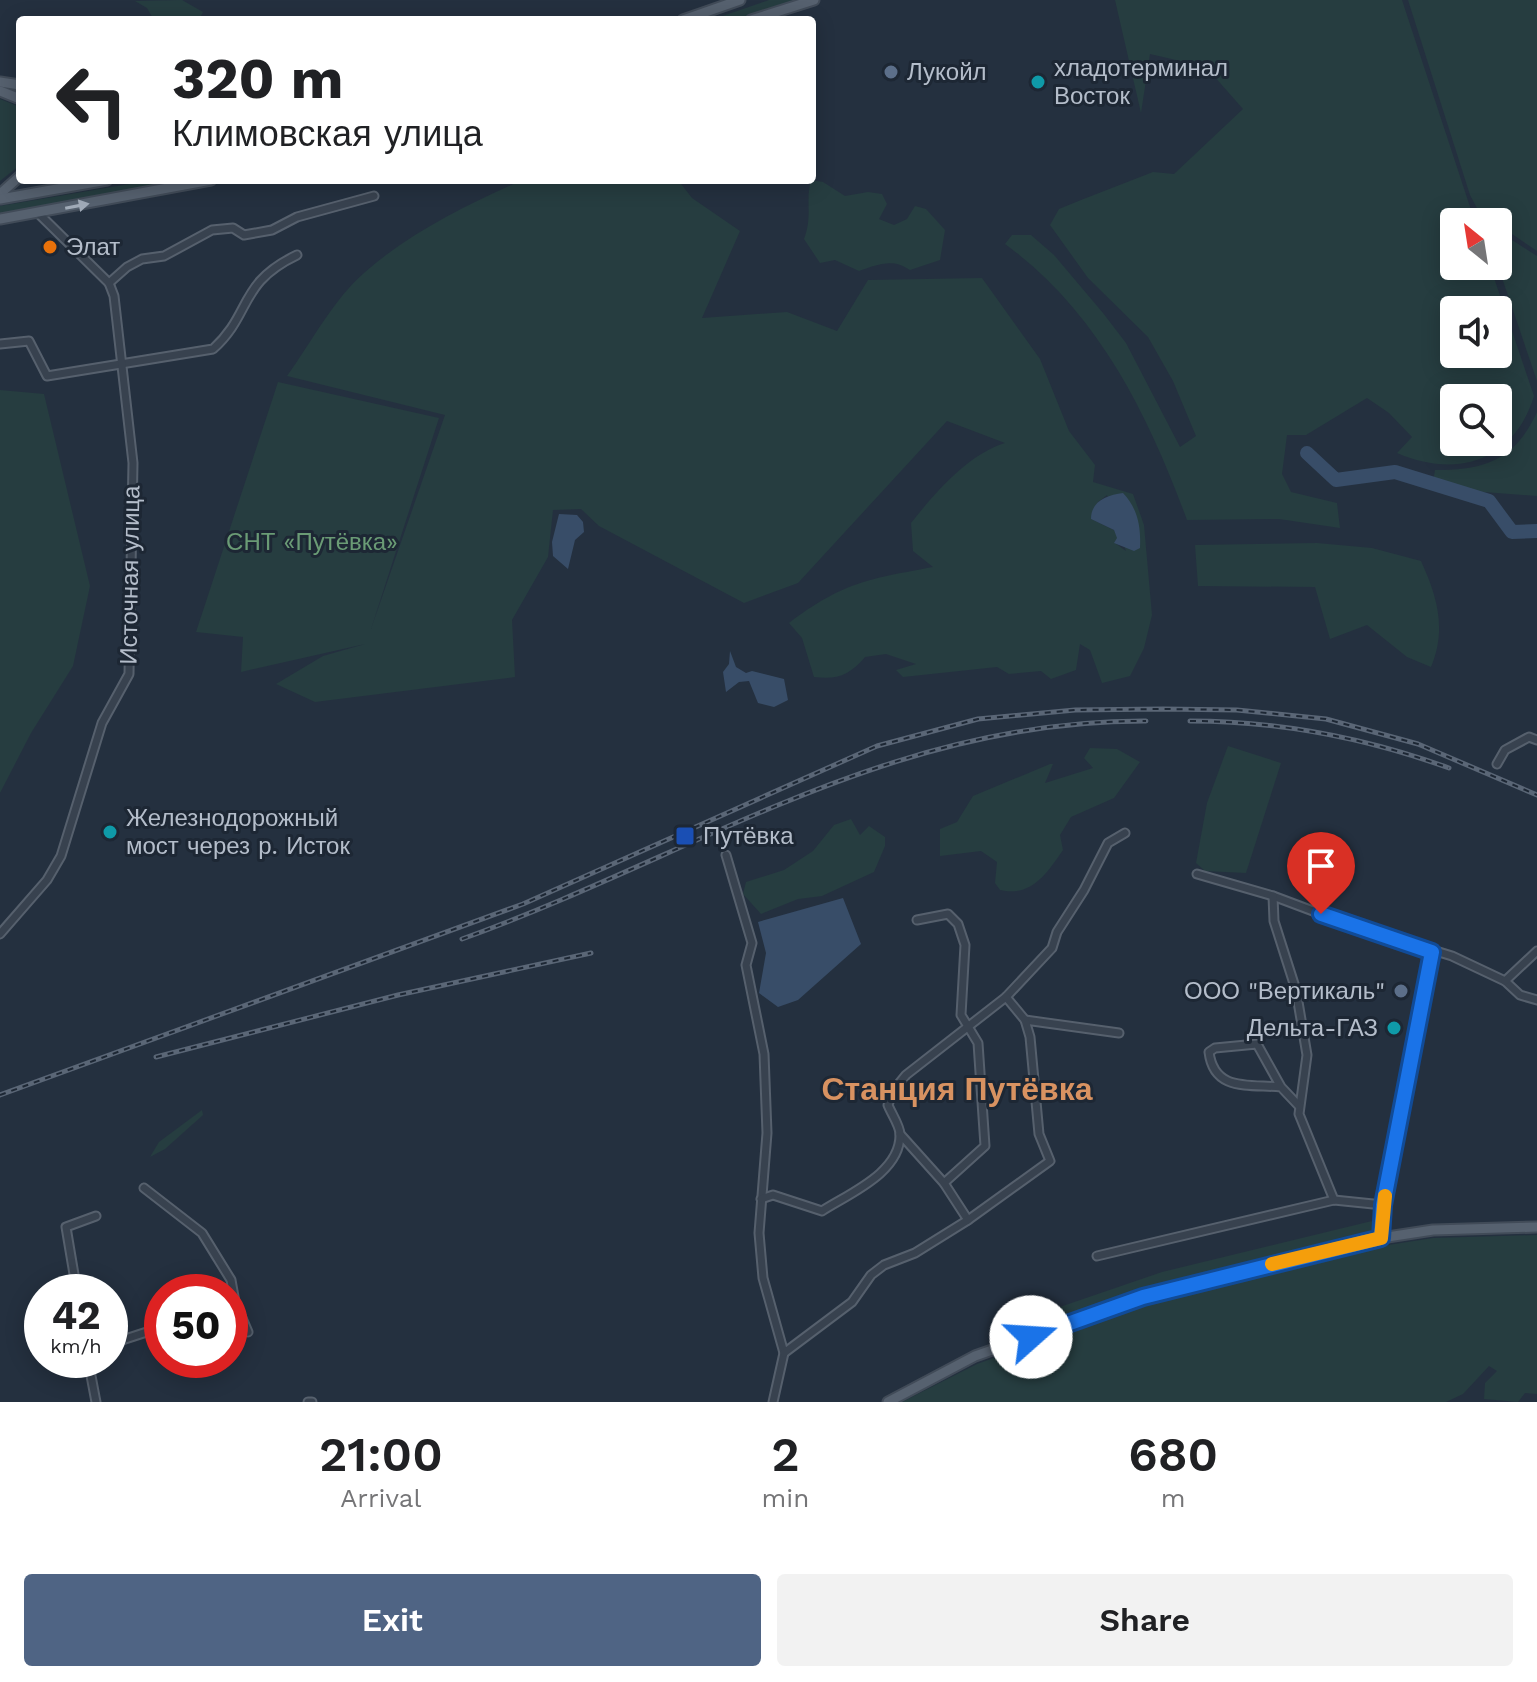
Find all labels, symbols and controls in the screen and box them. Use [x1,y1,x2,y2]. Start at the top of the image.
text: 320 m [172,46,343,112]
icon: left [40,48,144,152]
place label: хладотерминал Восток [1054,54,1228,110]
place label: Лукойл [907,58,987,86]
marker: Лукойл [882,63,900,81]
marker: хладотерминал Восток [1029,73,1047,91]
text: Климовская улица [172,113,483,155]
one-way arrow [65,200,90,212]
north arrow [1440,208,1512,280]
map controls [1440,208,1512,456]
place label: Элат [66,233,120,261]
marker: Элат [41,238,59,256]
button: sound [1440,296,1512,368]
button: search [1440,384,1512,456]
street label: Источная улица [114,485,146,665]
park label: СНТ «Путёвка» [226,528,398,556]
place label: Железнодорожный мост через р. Исток [126,804,350,860]
place label: Путёвка [703,822,794,850]
marker: Железнодорожный мост через р. Исток [101,823,119,841]
marker: Путёвка [674,825,696,847]
pin [1287,832,1355,914]
icon: arrive [1299,844,1343,888]
place label: ООО "Вертикаль" [1184,977,1385,1005]
marker: ООО "Вертикаль" [1392,982,1410,1000]
place label: Дельта-ГАЗ [1247,1014,1378,1042]
marker: Дельта-ГАЗ [1385,1019,1403,1037]
district label: Станция Путёвка [821,1070,1093,1108]
speed limit sign: 50 [144,1274,248,1378]
text: 42 [51,1292,101,1339]
position arrow [989,1295,1073,1379]
text: km/h [50,1334,102,1358]
text: 21:00 [319,1426,443,1483]
text: 2 [771,1426,800,1483]
text: 680 [1128,1426,1218,1483]
text: Arrival [340,1483,421,1513]
text: min [762,1483,809,1513]
text: m [1161,1483,1186,1513]
button: Exit [24,1574,761,1666]
button: Share [777,1574,1513,1666]

